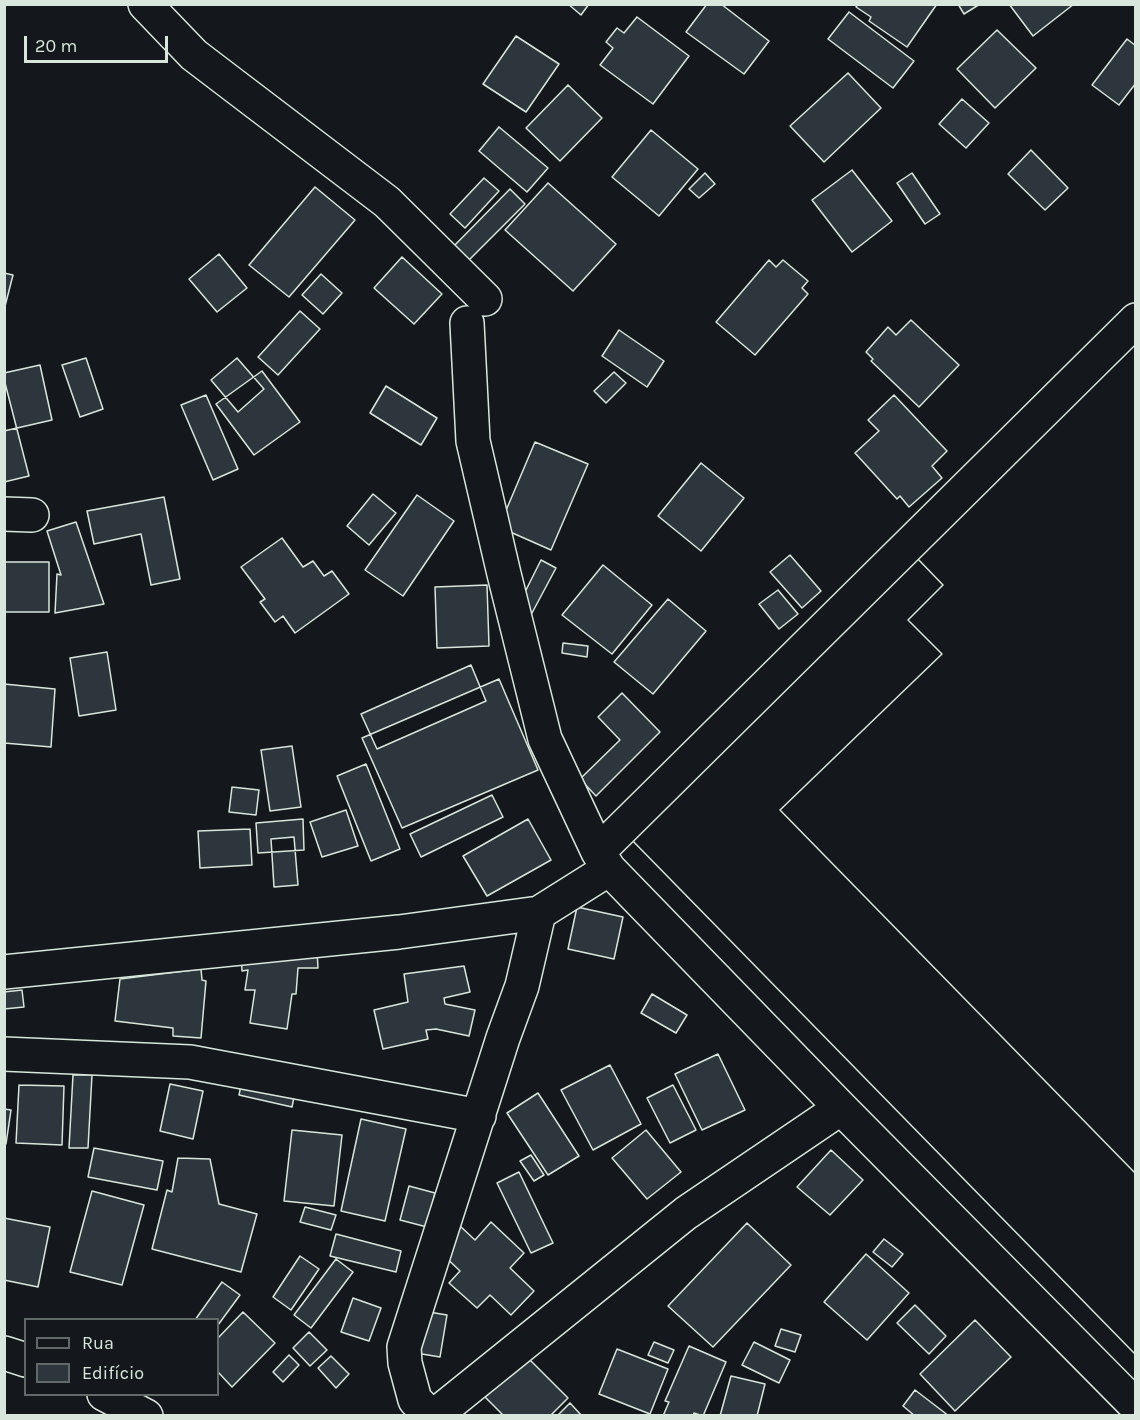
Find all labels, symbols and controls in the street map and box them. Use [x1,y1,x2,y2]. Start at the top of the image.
scale bar [27,24,171,62]
text: 20 m [35,35,77,57]
legend [24,1318,219,1396]
text: Rua [82,1332,114,1354]
text: Edifício [82,1362,144,1384]

